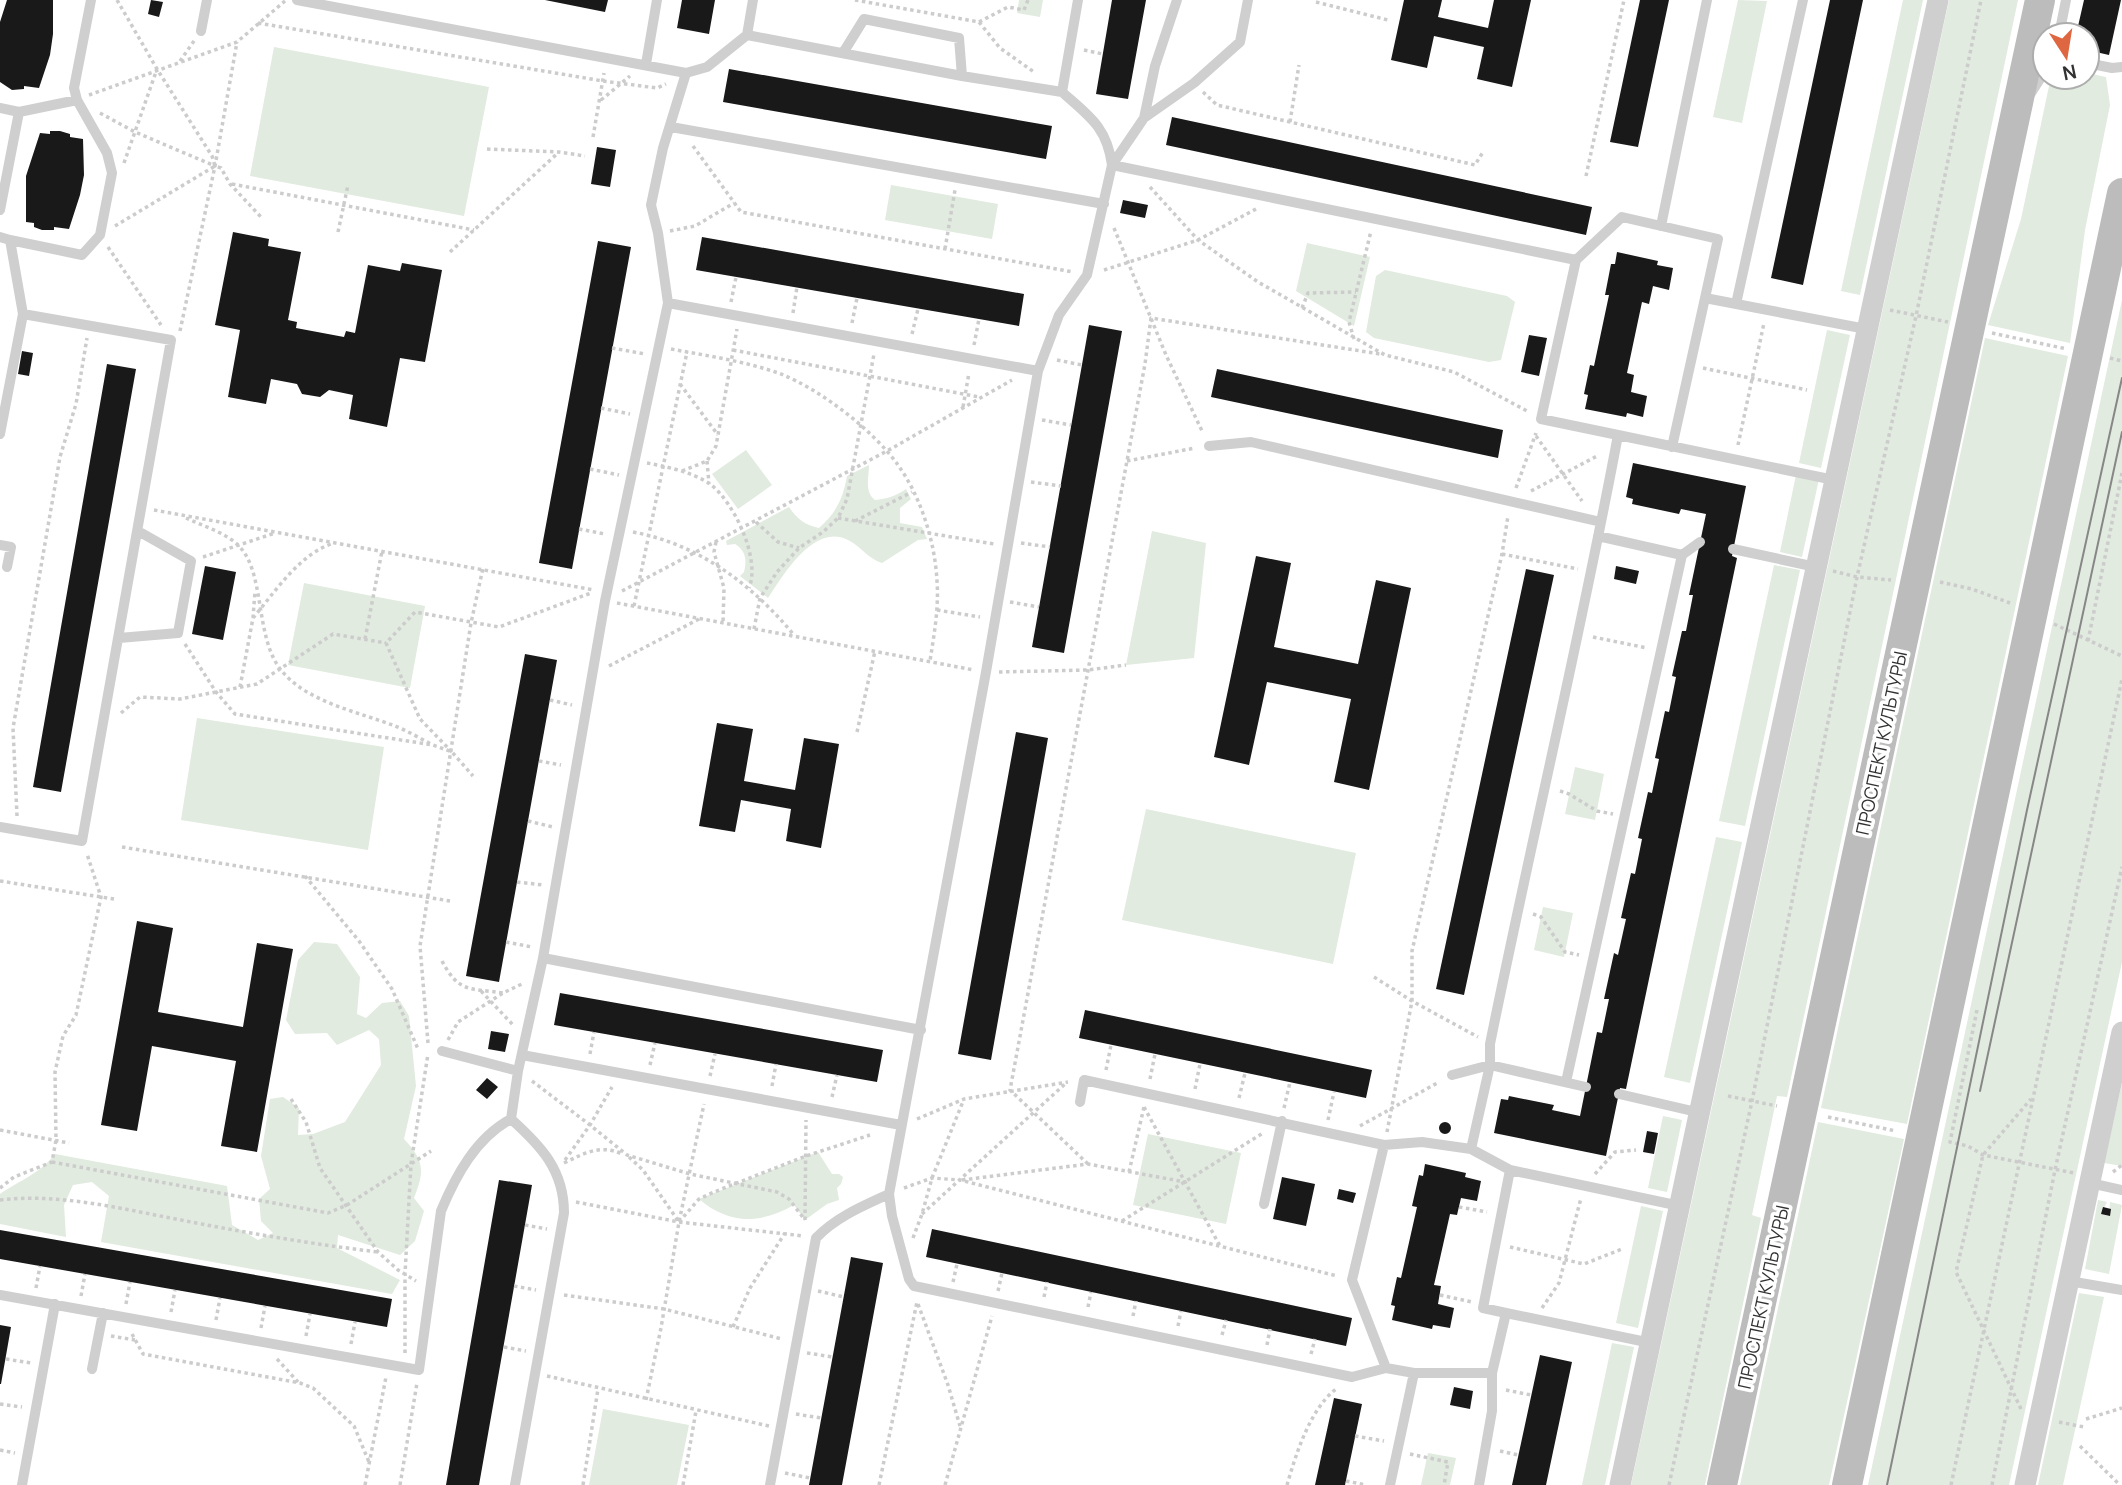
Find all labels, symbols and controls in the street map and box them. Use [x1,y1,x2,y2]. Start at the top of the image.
north arrow [2031,21,2101,91]
text: N [2060,58,2079,87]
street label: ПРОСПЕКТ КУЛЬТУРЫ [1850,649,1912,837]
street label: ПРОСПЕКТ КУЛЬТУРЫ [1732,1203,1794,1391]

